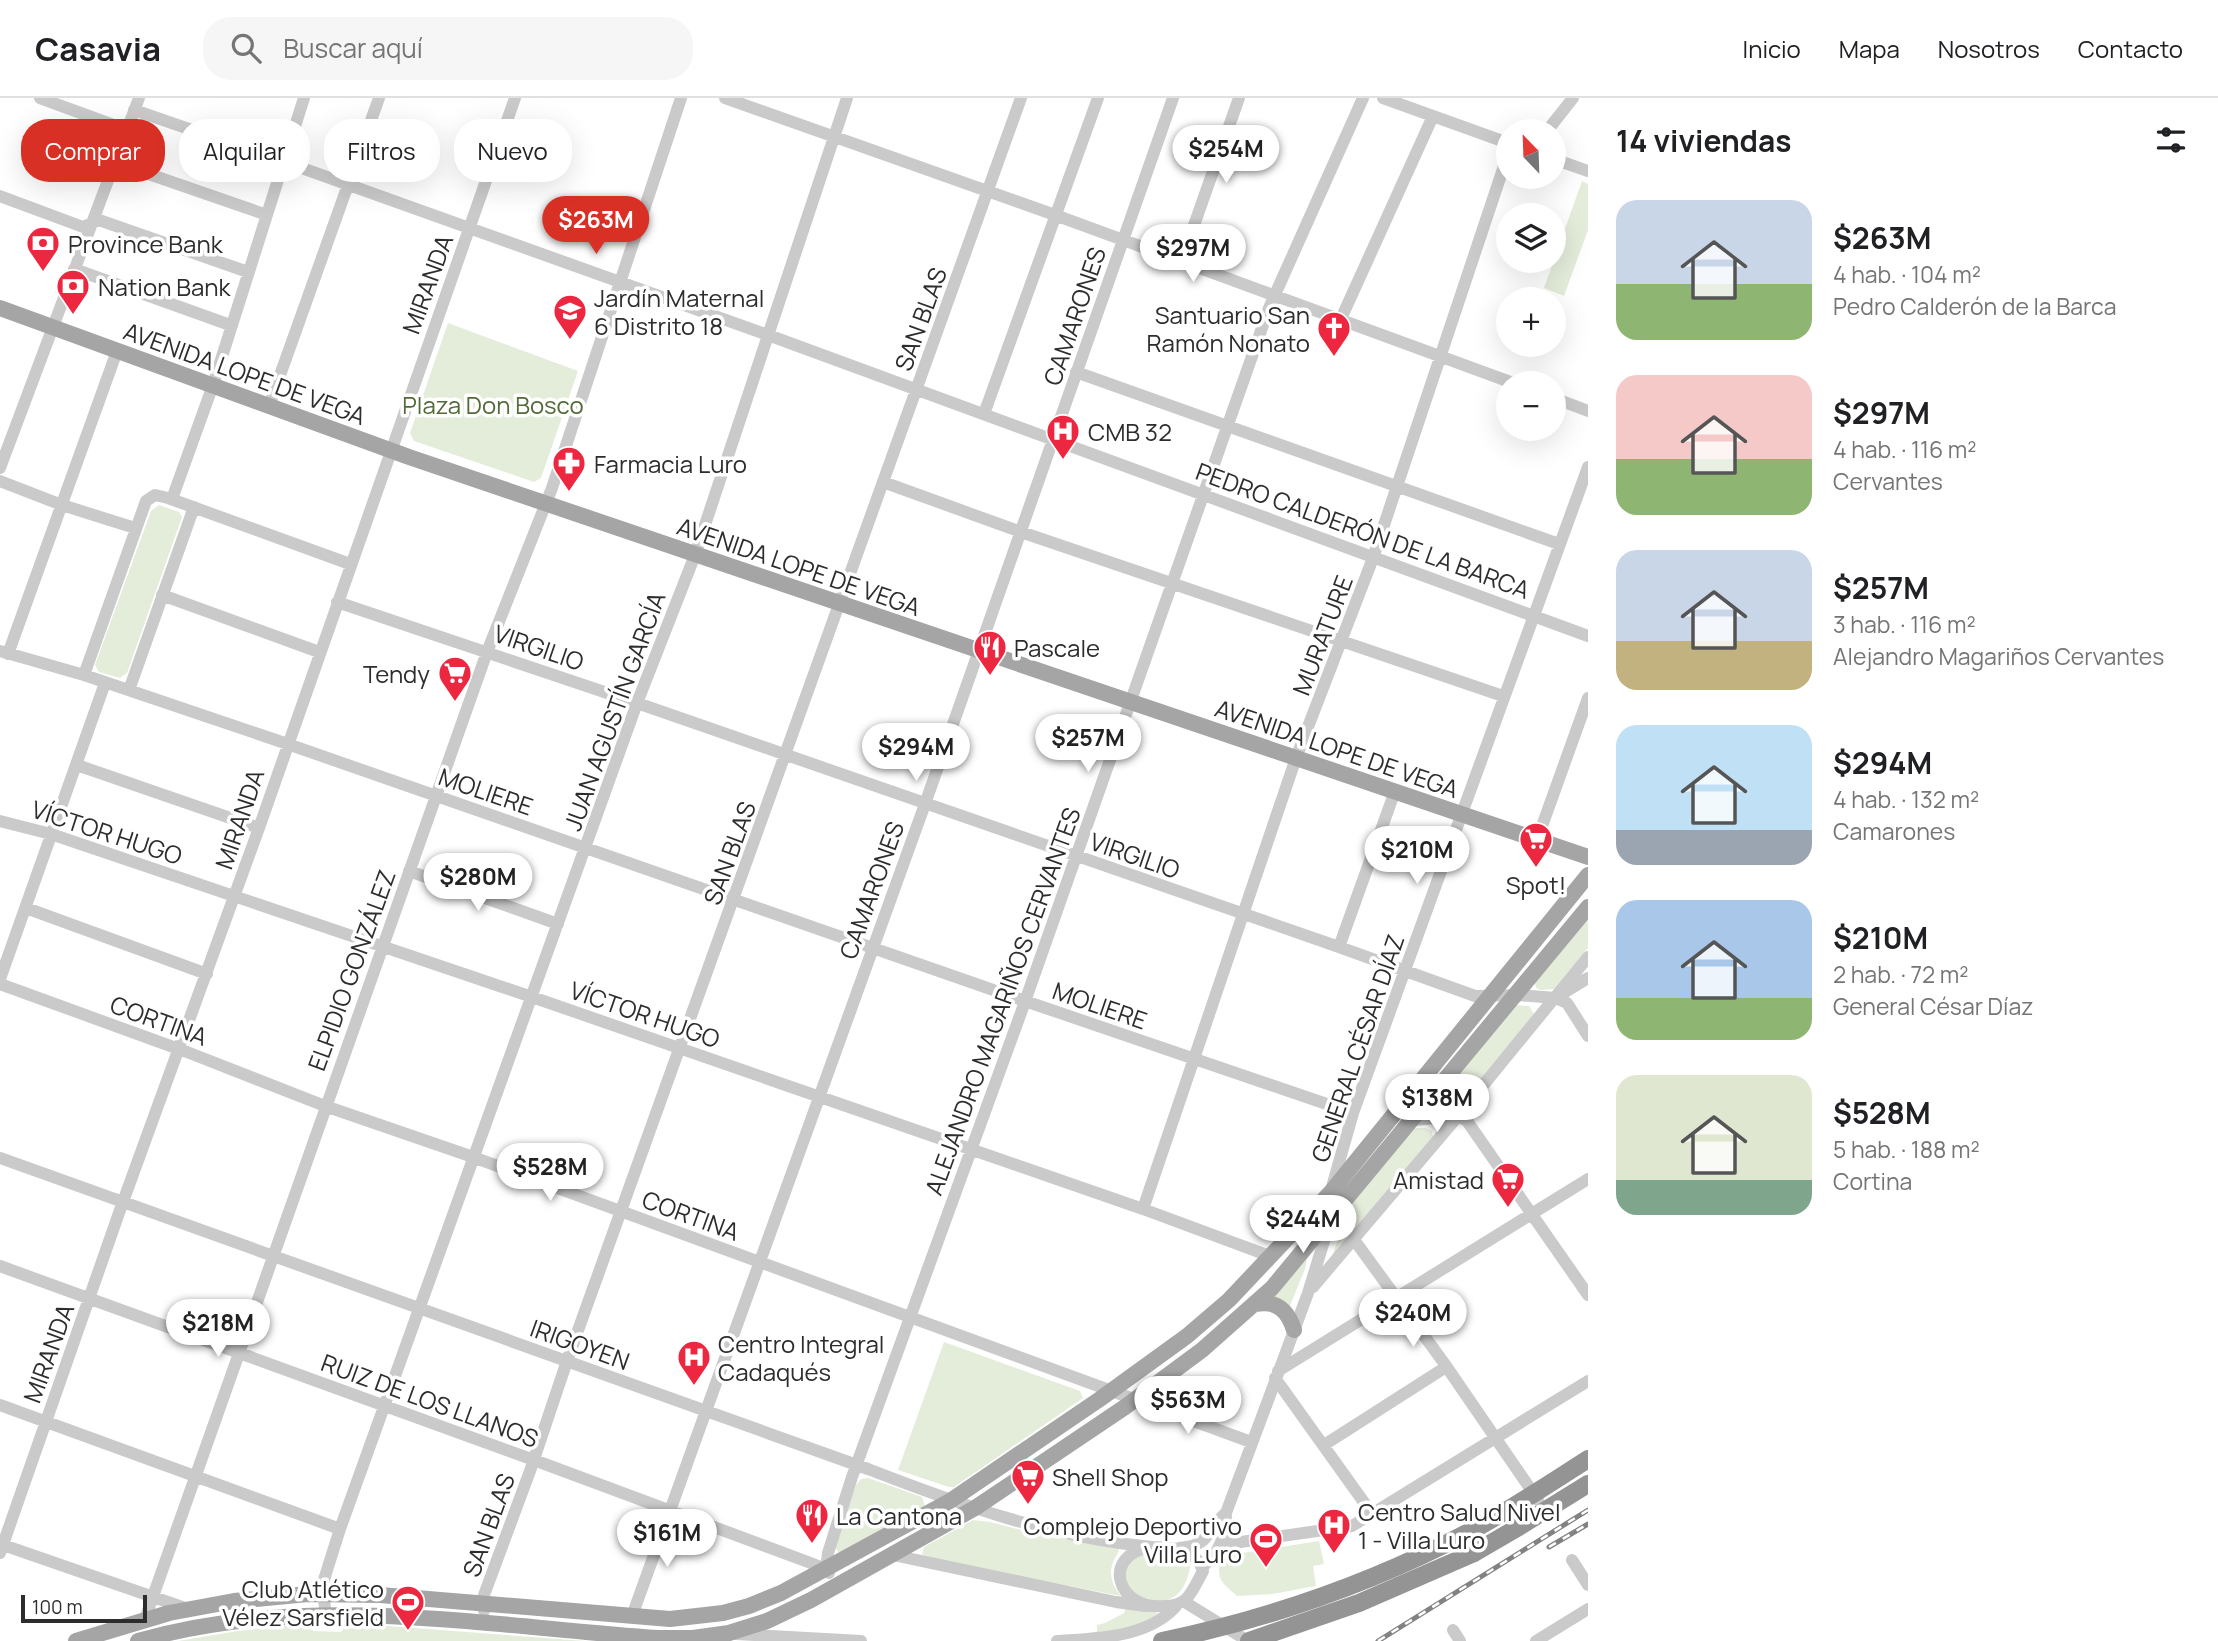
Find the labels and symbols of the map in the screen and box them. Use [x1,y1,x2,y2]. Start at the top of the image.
north arrow [1496,119,1566,189]
pin: $254M [1177,126,1275,185]
pin: $263M [547,197,645,256]
bank icon: Province Bank [24,224,62,273]
pin: $297M [1144,225,1242,284]
place label: Province Bank [68,227,224,260]
street label: MIRANDA [394,230,460,338]
street label: CAMARONES [1035,243,1113,389]
street label: SAN BLAS [886,263,954,375]
bank icon: Nation Bank [54,267,92,316]
place label: Nation Bank [98,270,232,303]
place label: Jardín Maternal 6 Distrito 18 [594,281,764,342]
school or university icon: Jardín Maternal 6 Distrito 18 [551,292,589,341]
place label: Santuario San Ramón Nonato [1146,298,1310,359]
church icon: Santuario San Ramón Nonato [1315,309,1353,358]
street label: AVENIDA LOPE DE VEGA [119,314,371,432]
park label: Plaza Don Bosco [402,388,584,421]
hospital icon: CMB 32 [1044,412,1082,461]
place label: CMB 32 [1088,415,1172,448]
pharmacy icon: Farmacia Luro [550,444,588,493]
place label: Farmacia Luro [594,447,747,480]
street label: PEDRO CALDERÓN DE LA BARCA [1192,454,1534,606]
street label: AVENIDA LOPE DE VEGA [673,509,925,623]
street label: MURATURE [1284,570,1360,700]
street label: JUAN AGUSTÍN GARCÍA [555,587,673,835]
street label: VIRGILIO [490,616,588,678]
restaurant icon: Pascale [971,628,1009,677]
place label: Pascale [1014,631,1100,664]
supermarket icon: Tendy [436,654,474,703]
place label: Tendy [363,657,430,690]
street label: AVENIDA LOPE DE VEGA [1211,691,1463,805]
pin: $257M [1039,714,1137,774]
pin: $294M [867,724,965,783]
street label: MOLIERE [434,759,538,823]
street label: MIRANDA [207,765,271,873]
street label: VÍCTOR HUGO [28,792,186,872]
street label: SAN BLAS [695,797,763,909]
street label: ALEJANDRO MAGARIÑOS CERVANTES [916,803,1088,1199]
street label: CAMARONES [831,817,911,963]
supermarket icon: Spot! [1517,820,1555,869]
street label: VIRGILIO [1086,824,1184,886]
pin: $210M [1368,826,1466,886]
pin: $280M [429,854,527,913]
street label: ELPIDIO GONZÁLEZ [299,865,403,1075]
place label: Spot! [1506,868,1566,901]
street label: GENERAL CÉSAR DÍAZ [1303,930,1411,1166]
street label: VÍCTOR HUGO [566,973,724,1055]
street label: MOLIERE [1048,973,1152,1037]
street label: CORTINA [106,987,212,1053]
pin: $138M [1388,1074,1486,1134]
pin: $528M [501,1144,599,1203]
supermarket icon: Amistad [1489,1160,1527,1209]
place label: Amistad [1393,1163,1484,1196]
street label: CORTINA [638,1182,744,1248]
pin: $244M [1254,1196,1352,1255]
pin: $240M [1364,1290,1462,1349]
street label: MIRANDA [15,1299,81,1407]
pin: $218M [169,1300,267,1359]
street label: IRIGOYEN [526,1311,634,1377]
place label: Centro Integral Cadaqués [718,1327,884,1388]
hospital icon: Centro Integral Cadaqués [675,1338,713,1387]
street label: RUIZ DE LOS LLANOS [317,1345,543,1455]
pin: $563M [1139,1376,1237,1436]
supermarket icon: Shell Shop [1009,1457,1047,1506]
place label: Shell Shop [1052,1460,1169,1493]
street label: SAN BLAS [454,1469,522,1581]
place label: Centro Salud Nivel 1 - Villa Luro [1358,1495,1561,1556]
restaurant icon: La Cantona [793,1496,831,1545]
place label: La Cantona [836,1499,962,1532]
hospital icon: Centro Salud Nivel 1 - Villa Luro [1315,1506,1353,1555]
place label: Complejo Deportivo Villa Luro [1023,1509,1242,1570]
pin: $161M [618,1510,716,1569]
sports icon: Complejo Deportivo Villa Luro [1247,1520,1285,1569]
place label: Club Atlético Vélez Sarsfield [222,1572,384,1633]
sports icon: Club Atlético Vélez Sarsfield [389,1583,427,1632]
scale bar [21,1592,147,1624]

